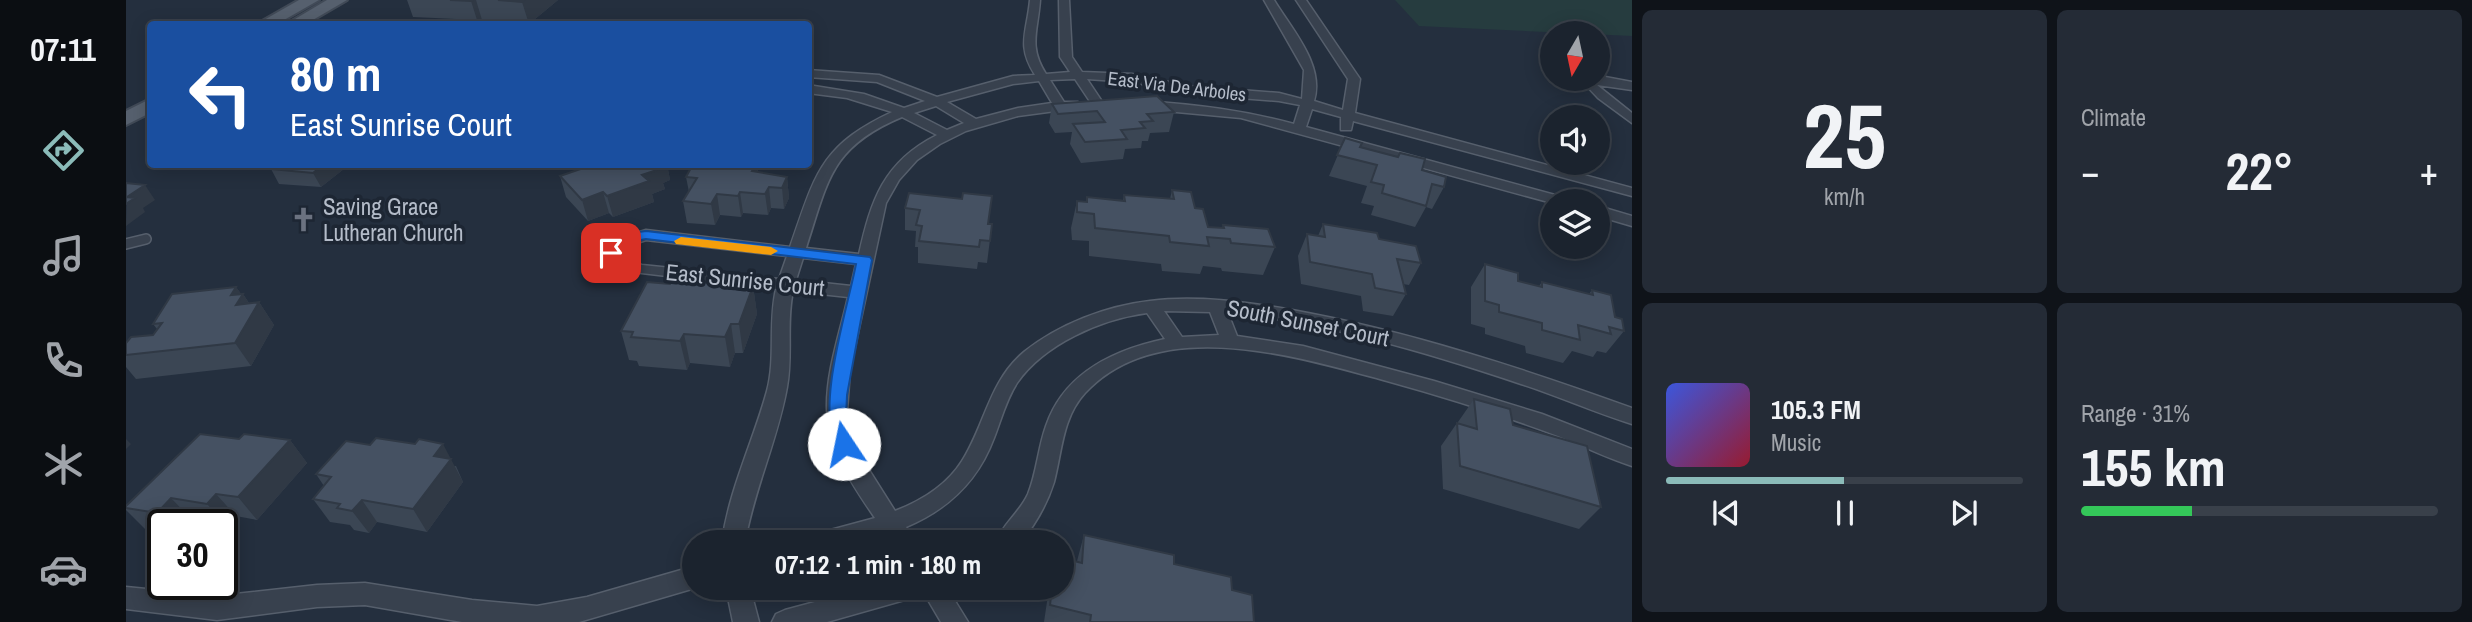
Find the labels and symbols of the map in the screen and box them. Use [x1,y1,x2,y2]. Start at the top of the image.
north arrow [1540,21,1610,91]
street label: East Via De Arboles [1106,65,1248,107]
place label: Saving Grace Lutheran Church [323,191,463,248]
church icon: Saving Grace Lutheran Church [289,206,317,234]
pin [581,223,641,283]
street label: East Sunrise Court [664,256,826,303]
street label: South Sunset Court [1224,292,1392,353]
position arrow [807,407,881,481]
speed limit sign: 30 [147,509,238,600]

